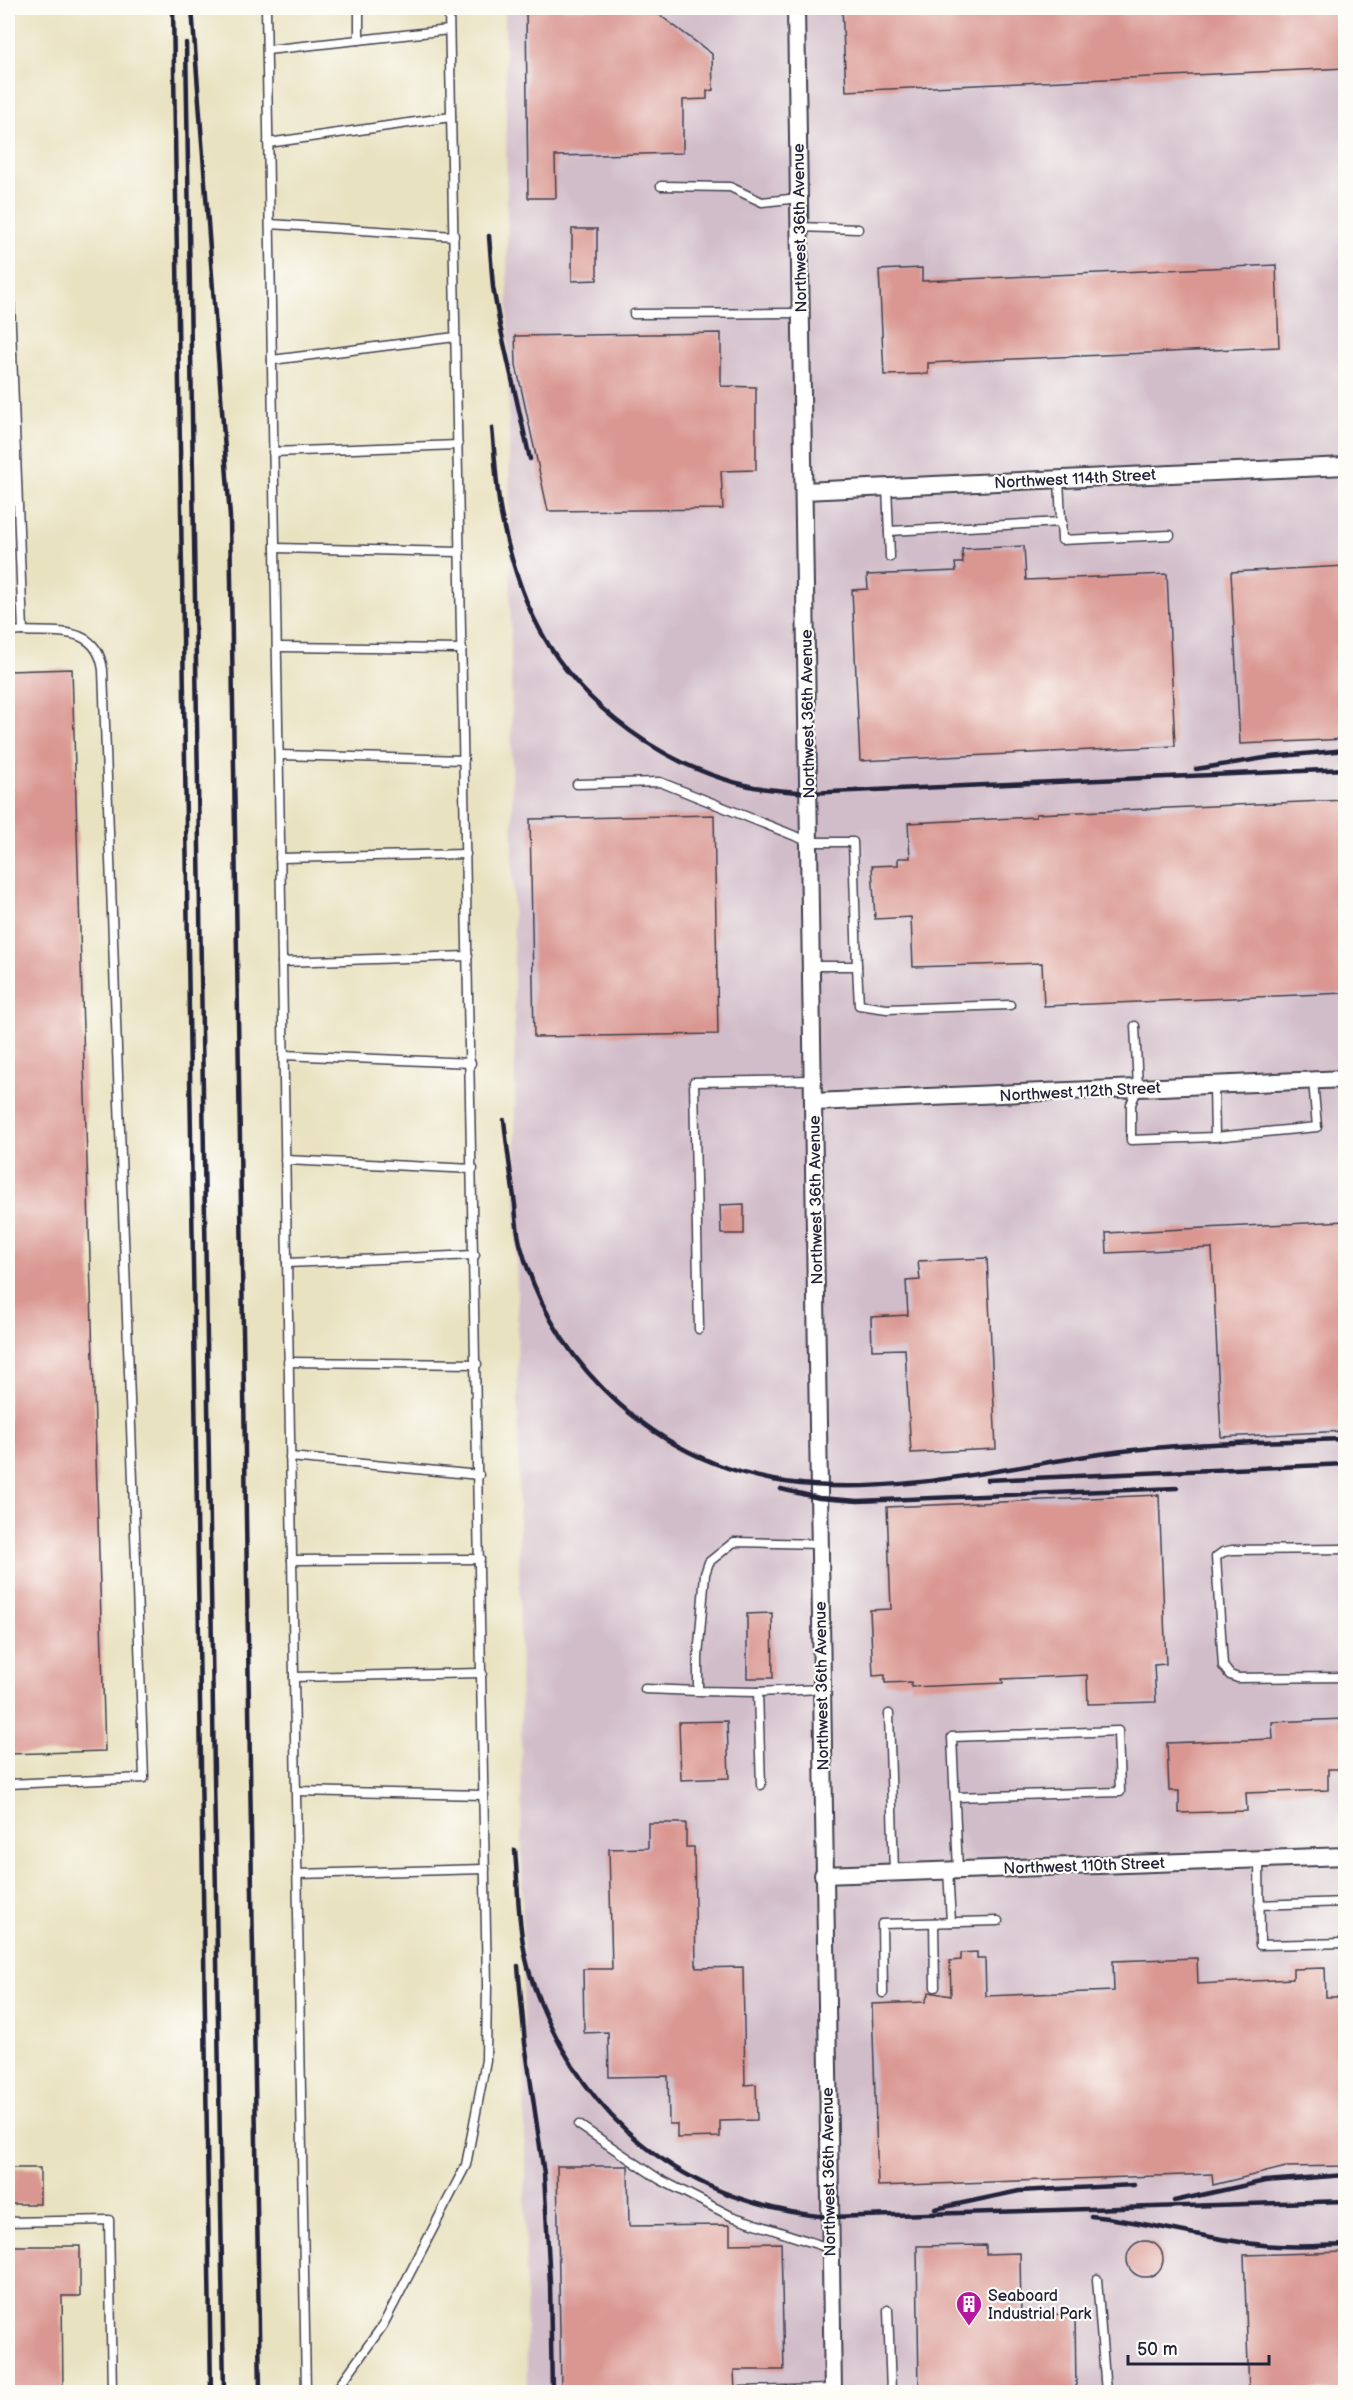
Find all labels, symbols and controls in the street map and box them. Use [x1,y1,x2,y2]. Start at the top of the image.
street label: Northwest 36th Avenue [790,143,811,313]
street label: Northwest 114th Street [994,466,1156,493]
street label: Northwest 36th Avenue [798,629,819,799]
street label: Northwest 112th Street [999,1079,1161,1106]
street label: Northwest 36th Avenue [806,1115,827,1285]
street label: Northwest 36th Avenue [812,1601,833,1771]
street label: Northwest 110th Street [1003,1854,1165,1879]
street label: Northwest 36th Avenue [819,2087,840,2257]
place label: Seaboard Industrial Park [988,2287,1092,2324]
building icon: Seaboard Industrial Park [954,2289,984,2327]
scale bar [1128,2328,1269,2366]
text: 50 m [1137,2339,1178,2360]

